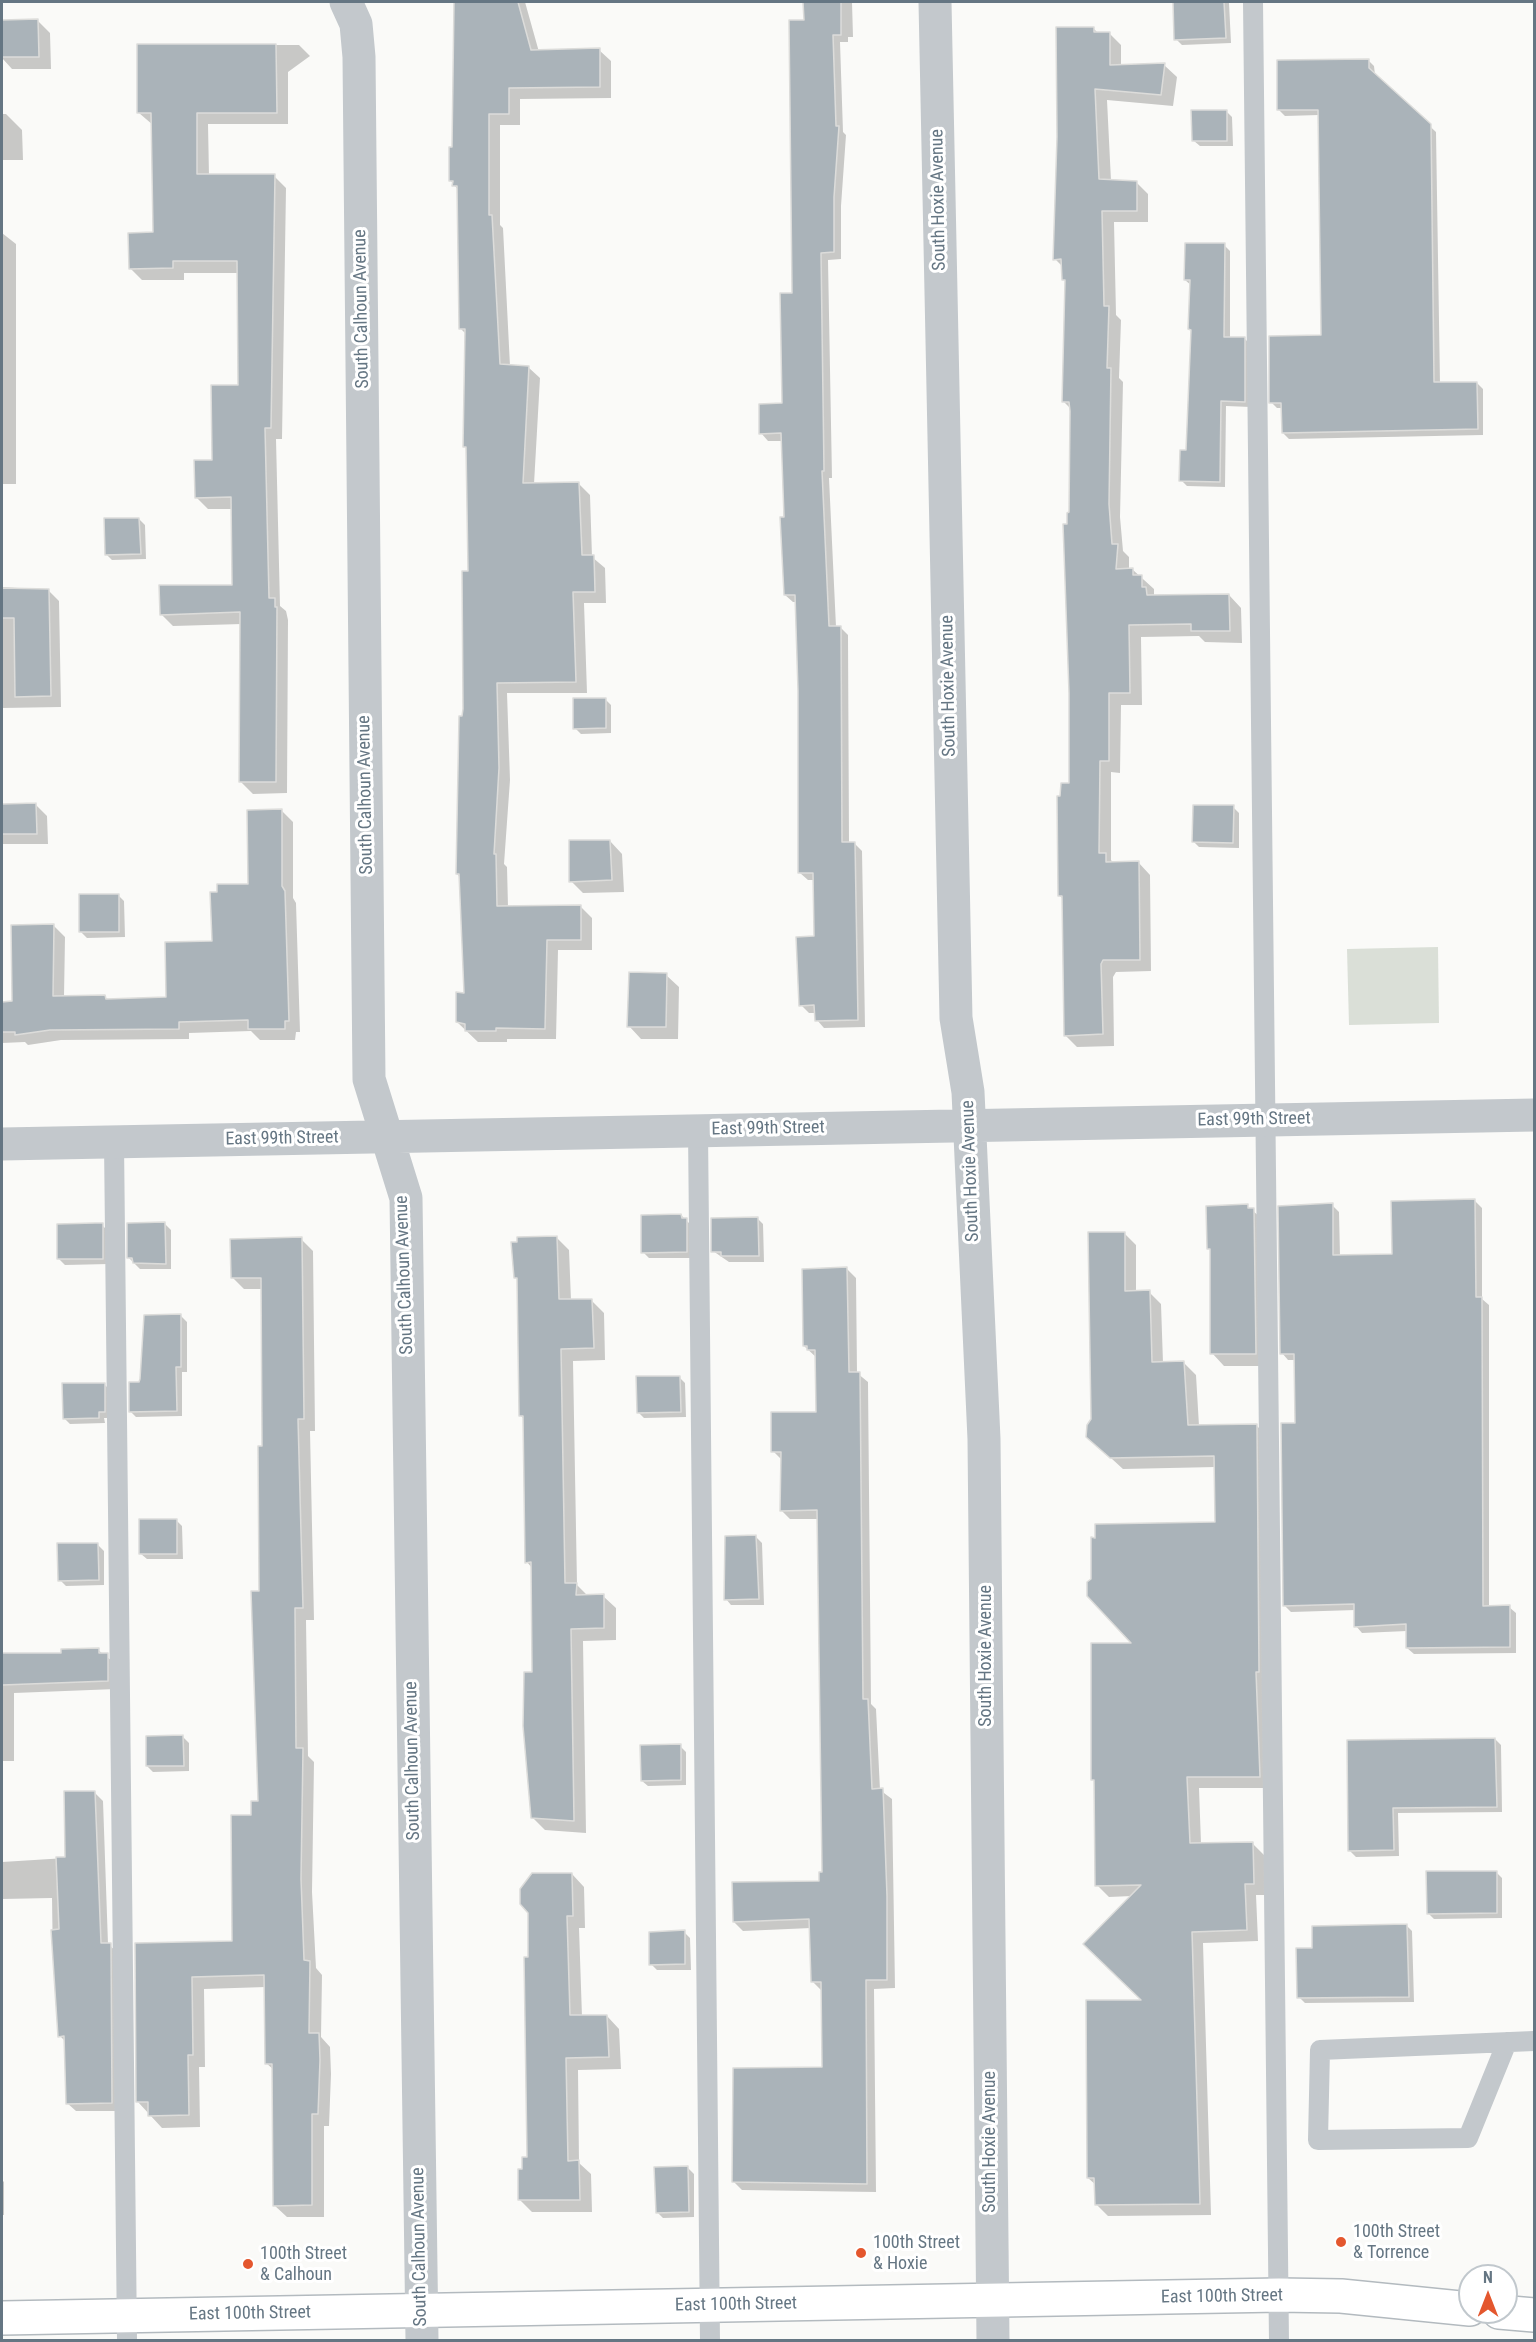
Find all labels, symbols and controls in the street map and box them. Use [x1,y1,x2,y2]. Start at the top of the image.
street label: South Hoxie Avenue [927,129,951,271]
street label: South Calhoun Avenue [350,229,374,389]
street label: South Hoxie Avenue [937,615,961,757]
street label: South Calhoun Avenue [354,715,378,875]
street label: South Hoxie Avenue [958,1100,984,1242]
street label: East 99th Street [1197,1108,1311,1132]
street label: East 99th Street [711,1117,825,1141]
street label: East 99th Street [225,1127,339,1151]
street label: South Calhoun Avenue [391,1195,419,1355]
street label: South Hoxie Avenue [975,1585,997,1727]
street label: South Calhoun Avenue [401,1681,425,1841]
street label: South Hoxie Avenue [979,2071,1001,2213]
street label: South Calhoun Avenue [408,2167,432,2327]
place label: 100th Street & Torrence [1353,2221,1440,2264]
place label: 100th Street & Hoxie [873,2232,960,2274]
marker: 100th Street & Torrence [1334,2235,1348,2249]
place label: 100th Street & Calhoun [260,2243,347,2286]
marker: 100th Street & Hoxie [854,2246,868,2260]
marker: 100th Street & Calhoun [241,2257,255,2271]
north arrow [1458,2264,1518,2324]
text: N [1483,2268,1493,2287]
street label: East 100th Street [1161,2285,1283,2309]
street label: East 100th Street [675,2293,797,2317]
street label: East 100th Street [189,2302,311,2326]

